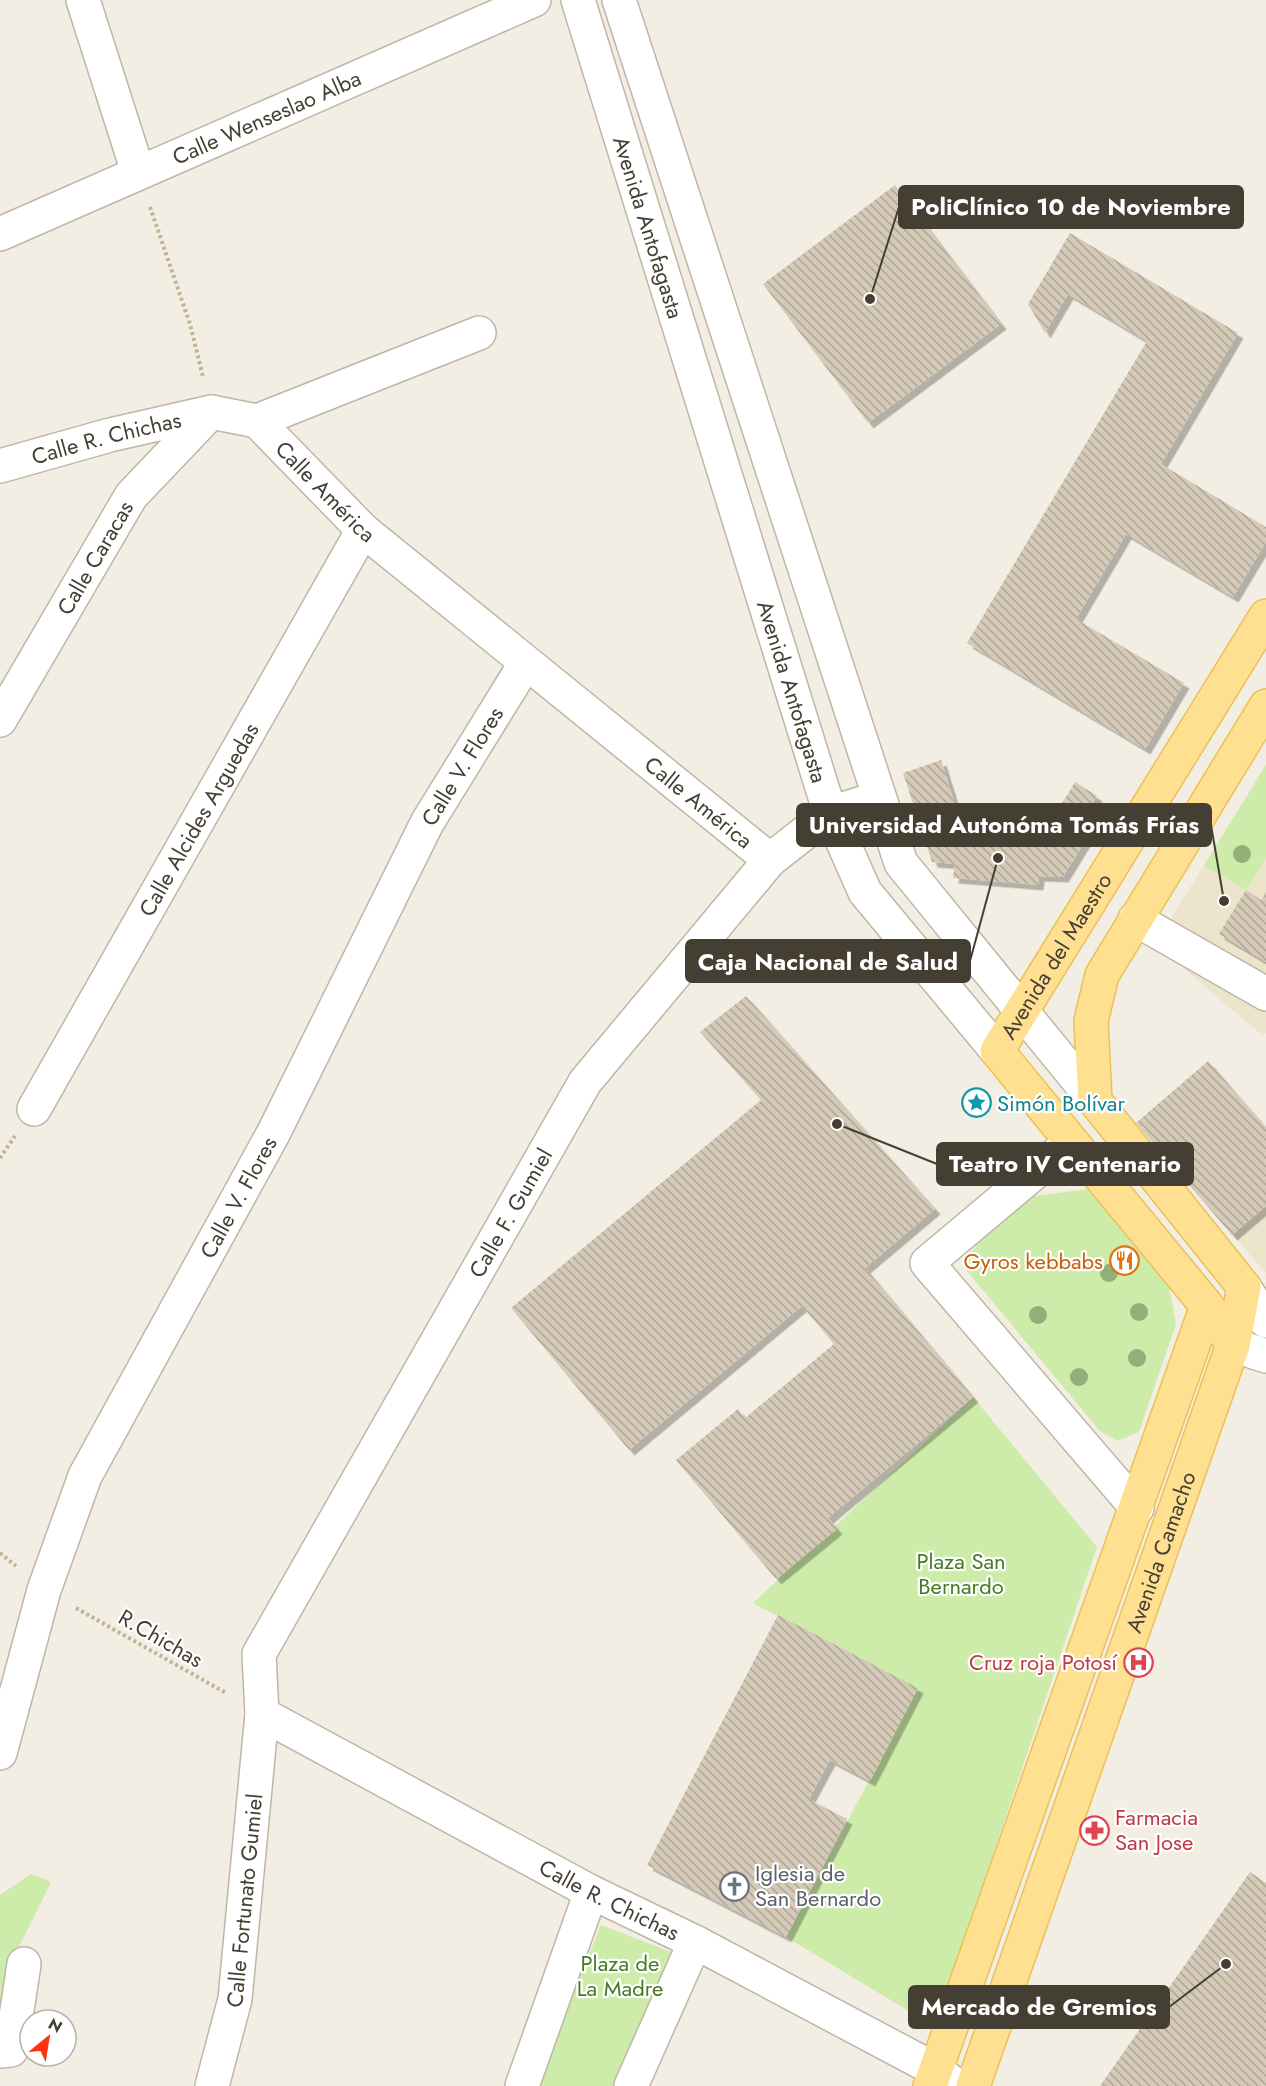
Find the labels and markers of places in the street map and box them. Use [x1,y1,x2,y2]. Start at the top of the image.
callout: PoliClínico 10 de Noviembre [899,186,1243,228]
callout: Universidad Autonóma Tomás Frías [797,804,1211,846]
callout: Caja Nacional de Salud [686,940,970,982]
place icon: Simón Bolívar [960,1087,992,1119]
place label: Simón Bolívar [997,1087,1125,1119]
callout: Teatro IV Centenario [937,1143,1193,1185]
place label: Gyros kebbabs [963,1245,1103,1277]
restaurant icon: Gyros kebbabs [1108,1245,1140,1277]
place label: Cruz roja Potosí [969,1646,1118,1678]
hospital icon: Cruz roja Potosí [1122,1646,1154,1678]
place label: Farmacia San Jose [1115,1801,1198,1858]
pharmacy icon: Farmacia San Jose [1078,1814,1110,1846]
place label: Iglesia de San Bernardo [755,1857,881,1914]
church icon: Iglesia de San Bernardo [718,1870,750,1902]
callout: Mercado de Gremios [909,1986,1169,2028]

